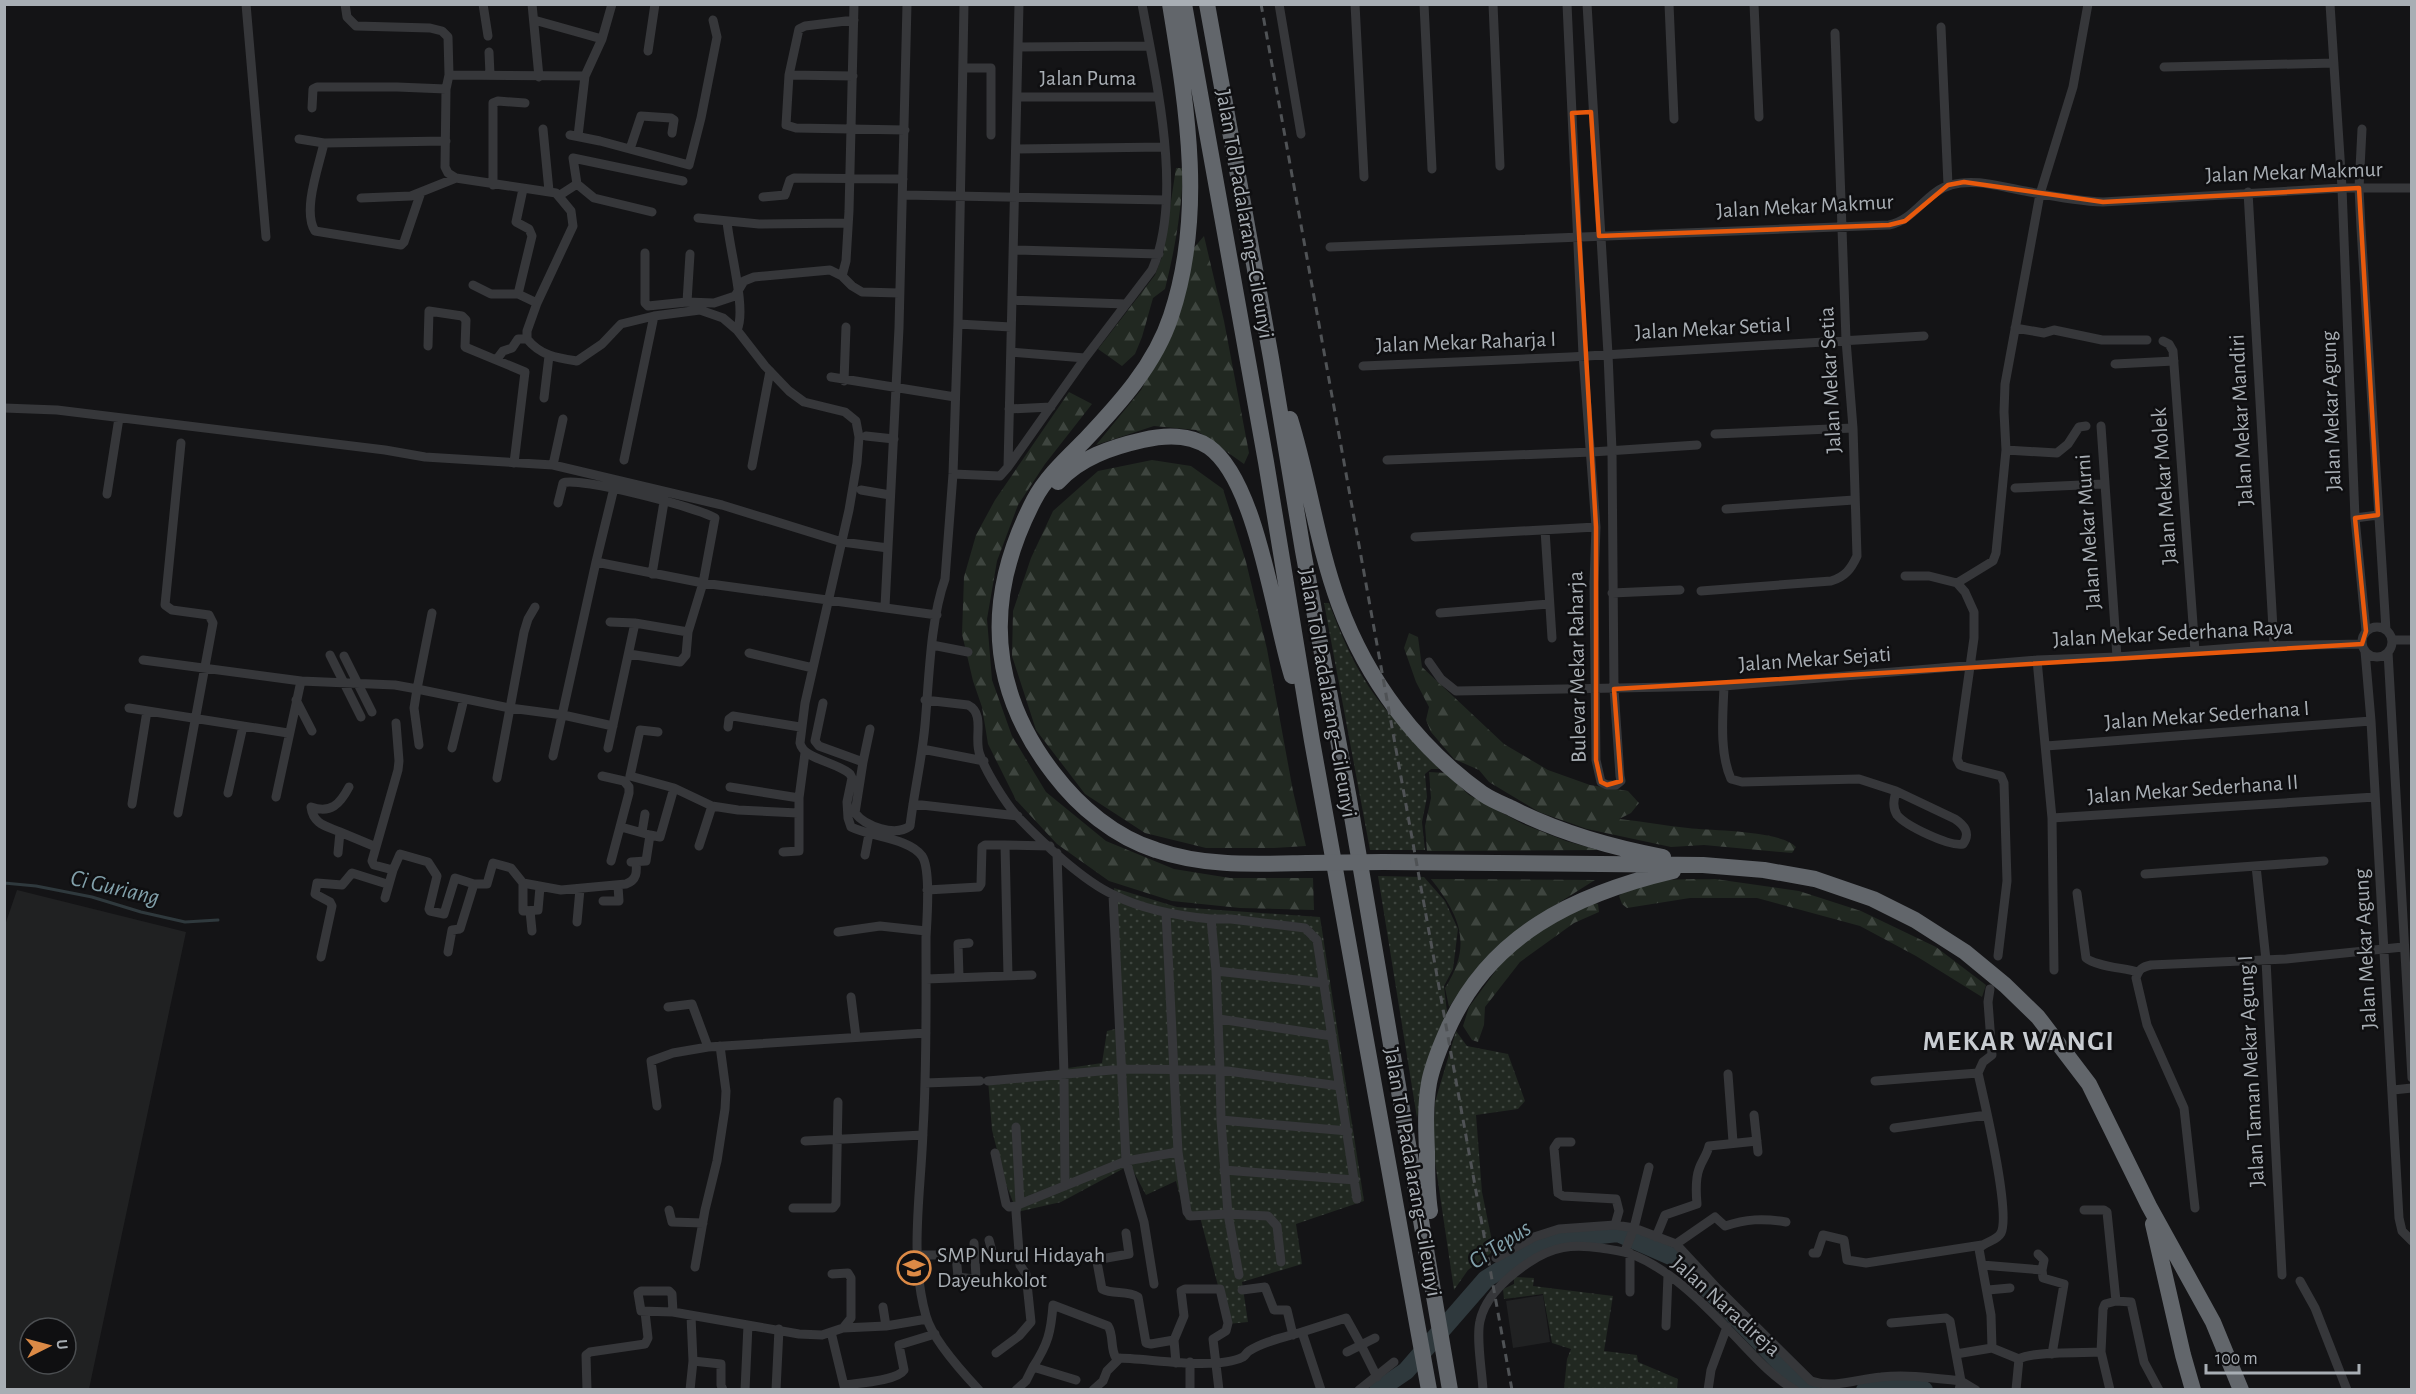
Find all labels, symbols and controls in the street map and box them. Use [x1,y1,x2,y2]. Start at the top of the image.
street label: Jalan Puma [1040,67,1136,89]
street label: Jalan Tol Padalarang–Cileunyi [1212,88,1278,340]
street label: Jalan Mekar Makmur [2205,158,2383,186]
street label: Jalan Mekar Makmur [1716,190,1894,222]
street label: Jalan Mekar Setia [1815,306,1845,454]
street label: Jalan Mekar Setia I [1634,313,1792,343]
street label: Jalan Mekar Raharja I [1376,328,1556,356]
street label: Jalan Mekar Agung [2317,330,2345,492]
street label: Jalan Mekar Mandiri [2226,334,2256,506]
street label: Jalan Mekar Molek [2148,407,2180,565]
street label: Jalan Mekar Murni [2072,453,2104,611]
street label: Jalan Tol Padalarang–Cileunyi [1295,567,1361,819]
street label: Bulevar Mekar Raharja [1564,571,1590,763]
street label: Jalan Mekar Sederhana Raya [2052,616,2294,650]
street label: Jalan Mekar Sejati [1738,643,1892,675]
street label: Jalan Mekar Sederhana I [2104,697,2310,733]
street label: Jalan Mekar Sederhana II [2087,771,2299,807]
water label: Ci Guriang [68,866,162,910]
street label: Jalan Mekar Agung [2350,868,2380,1030]
street label: Jalan Taman Mekar Agung I [2234,955,2268,1187]
district label: MEKAR WANGI [1923,1028,2115,1056]
street label: Jalan Tol Padalarang–Cileunyi [1380,1046,1446,1298]
water label: Ci Tepus [1465,1216,1536,1274]
place label: SMP Nurul Hidayah Dayeuhkolot [937,1244,1105,1291]
school or university icon: SMP Nurul Hidayah Dayeuhkolot [896,1250,932,1286]
street label: Jalan Naradireja [1667,1252,1785,1360]
north arrow [18,1316,78,1376]
scale bar [2206,1337,2359,1375]
text: U [53,1339,70,1350]
text: 100 m [2215,1350,2258,1368]

